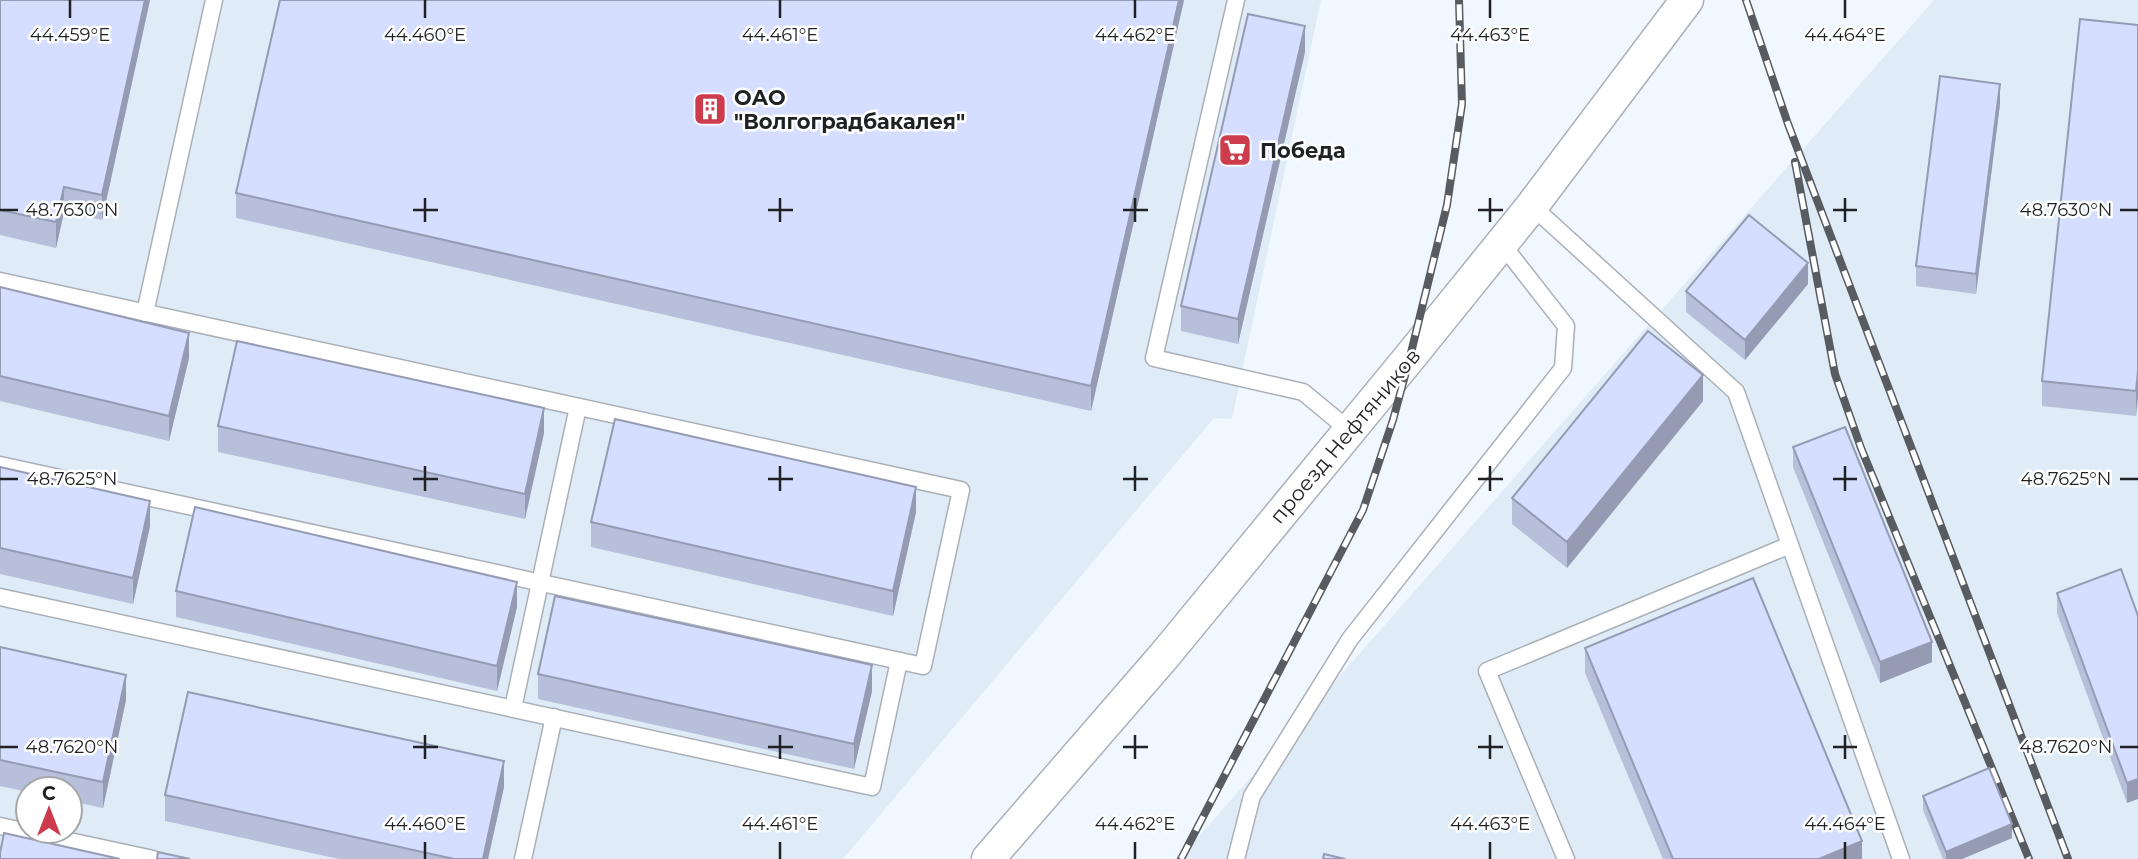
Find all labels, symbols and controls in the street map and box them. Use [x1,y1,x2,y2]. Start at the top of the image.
text: 44.459°E [30,24,110,46]
text: 44.460°E [384,24,466,46]
text: 44.461°E [742,24,818,46]
text: 44.462°E [1095,24,1175,46]
text: 44.463°E [1450,24,1530,46]
text: 44.464°E [1804,24,1886,46]
place label: ОАО "Волгоградбакалея" [734,85,965,134]
building icon: ОАО "Волгоградбакалея" [691,90,729,128]
supermarket icon: Победа [1216,131,1254,169]
place label: Победа [1260,138,1346,163]
text: 48.7630°N [26,199,118,221]
text: 48.7630°N [2020,199,2112,221]
street label: проезд Нефтяников [1265,343,1425,529]
text: 48.7625°N [27,468,117,490]
text: 48.7625°N [2021,468,2111,490]
text: 48.7620°N [26,736,118,758]
text: 48.7620°N [2020,736,2112,758]
north arrow [14,775,84,845]
text: С [42,782,56,805]
text: 44.460°E [384,813,466,835]
text: 44.461°E [742,813,818,835]
text: 44.462°E [1095,813,1175,835]
text: 44.463°E [1450,813,1530,835]
text: 44.464°E [1804,813,1886,835]

